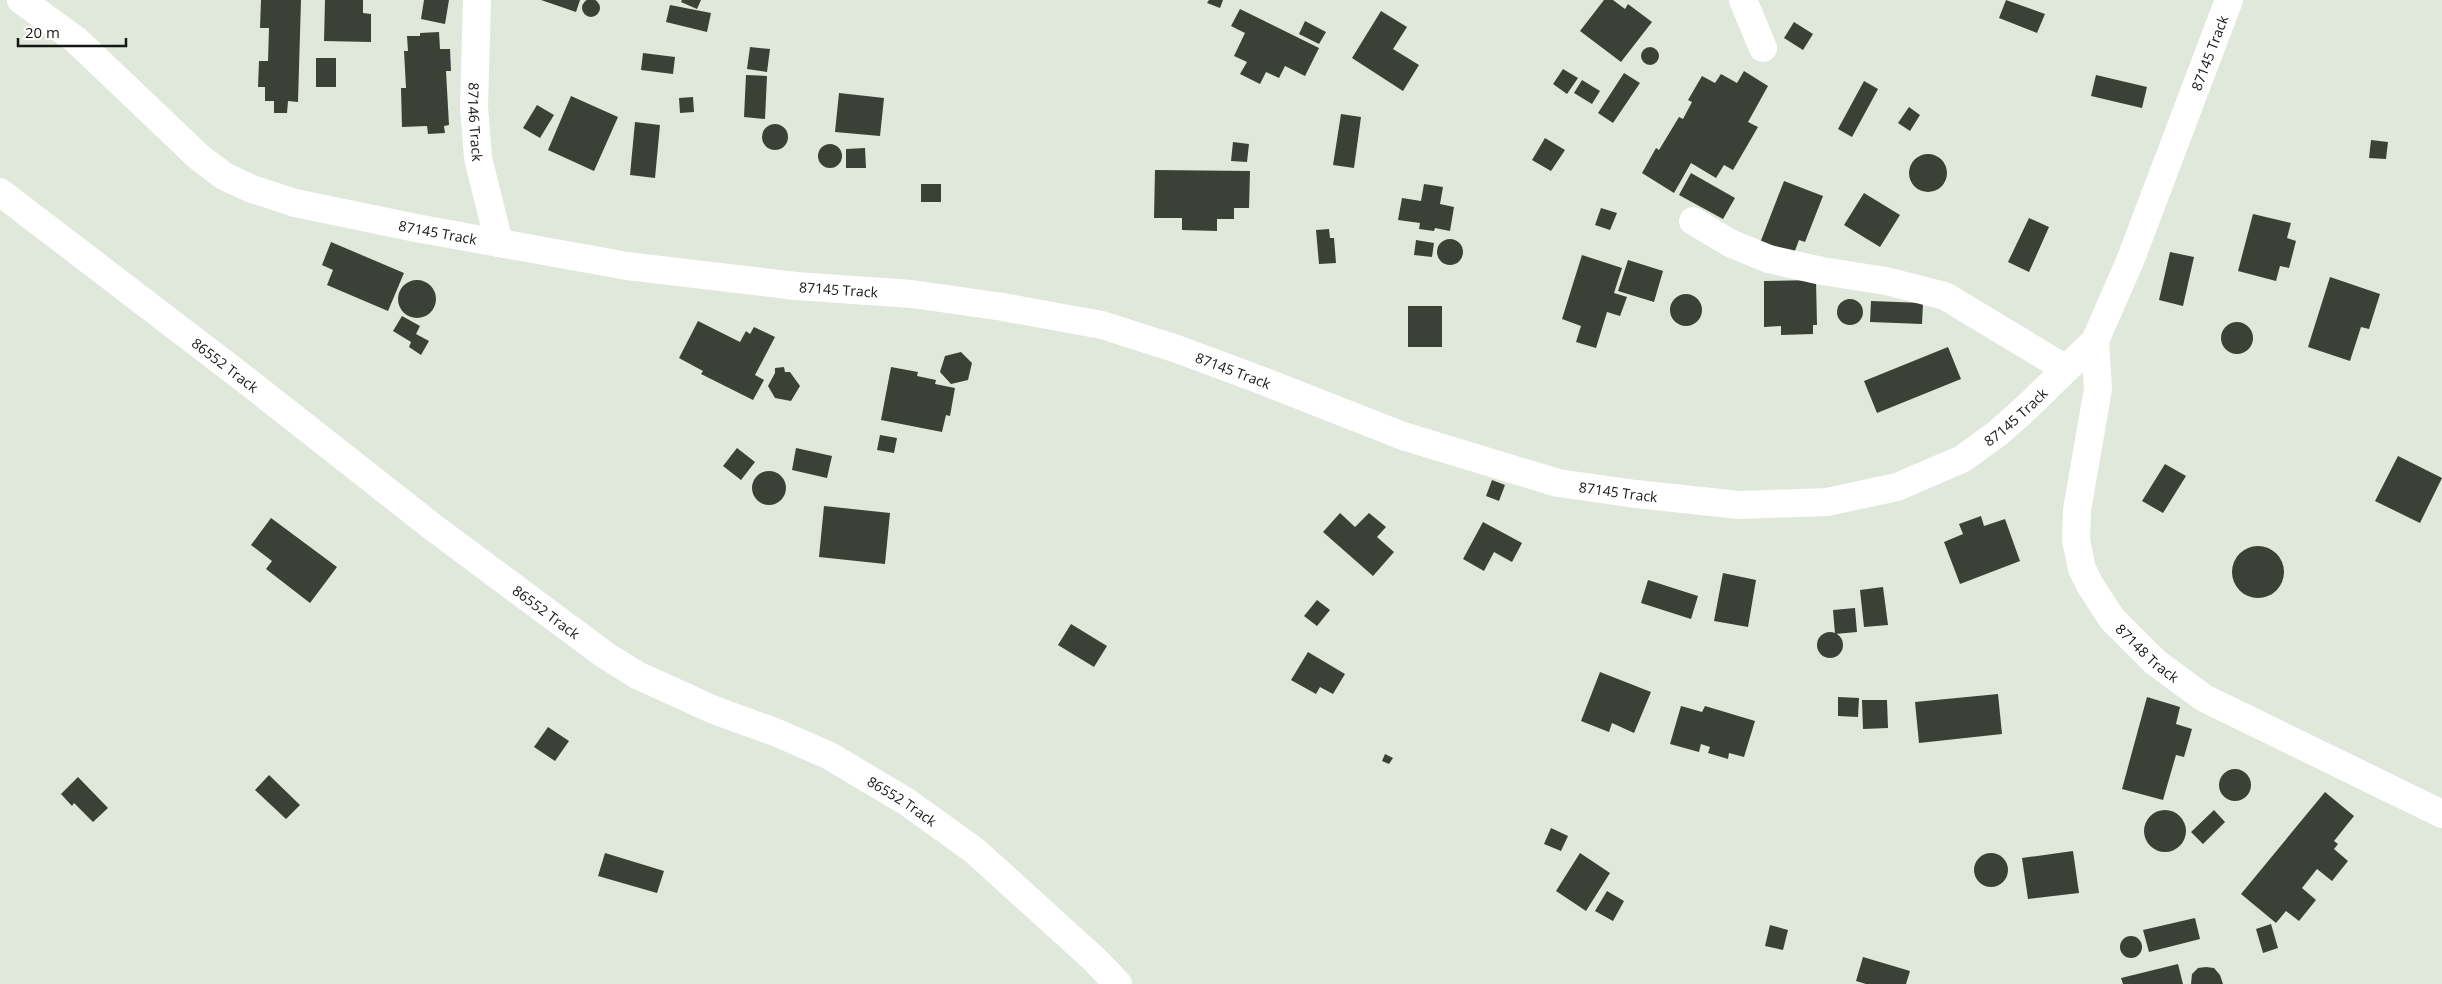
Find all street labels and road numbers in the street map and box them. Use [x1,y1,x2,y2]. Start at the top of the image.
street label: 87145 Track [2186,12,2232,93]
street label: 87146 Track [464,82,488,163]
street label: 87145 Track [397,215,479,248]
street label: 87145 Track [798,277,879,301]
street label: 86552 Track [188,333,263,397]
street label: 87145 Track [1193,347,1274,393]
street label: 87145 Track [1980,383,2052,450]
street label: 87145 Track [1578,477,1659,506]
street label: 86552 Track [509,580,584,643]
street label: 87148 Track [2112,619,2184,686]
street label: 86552 Track [864,771,941,830]

